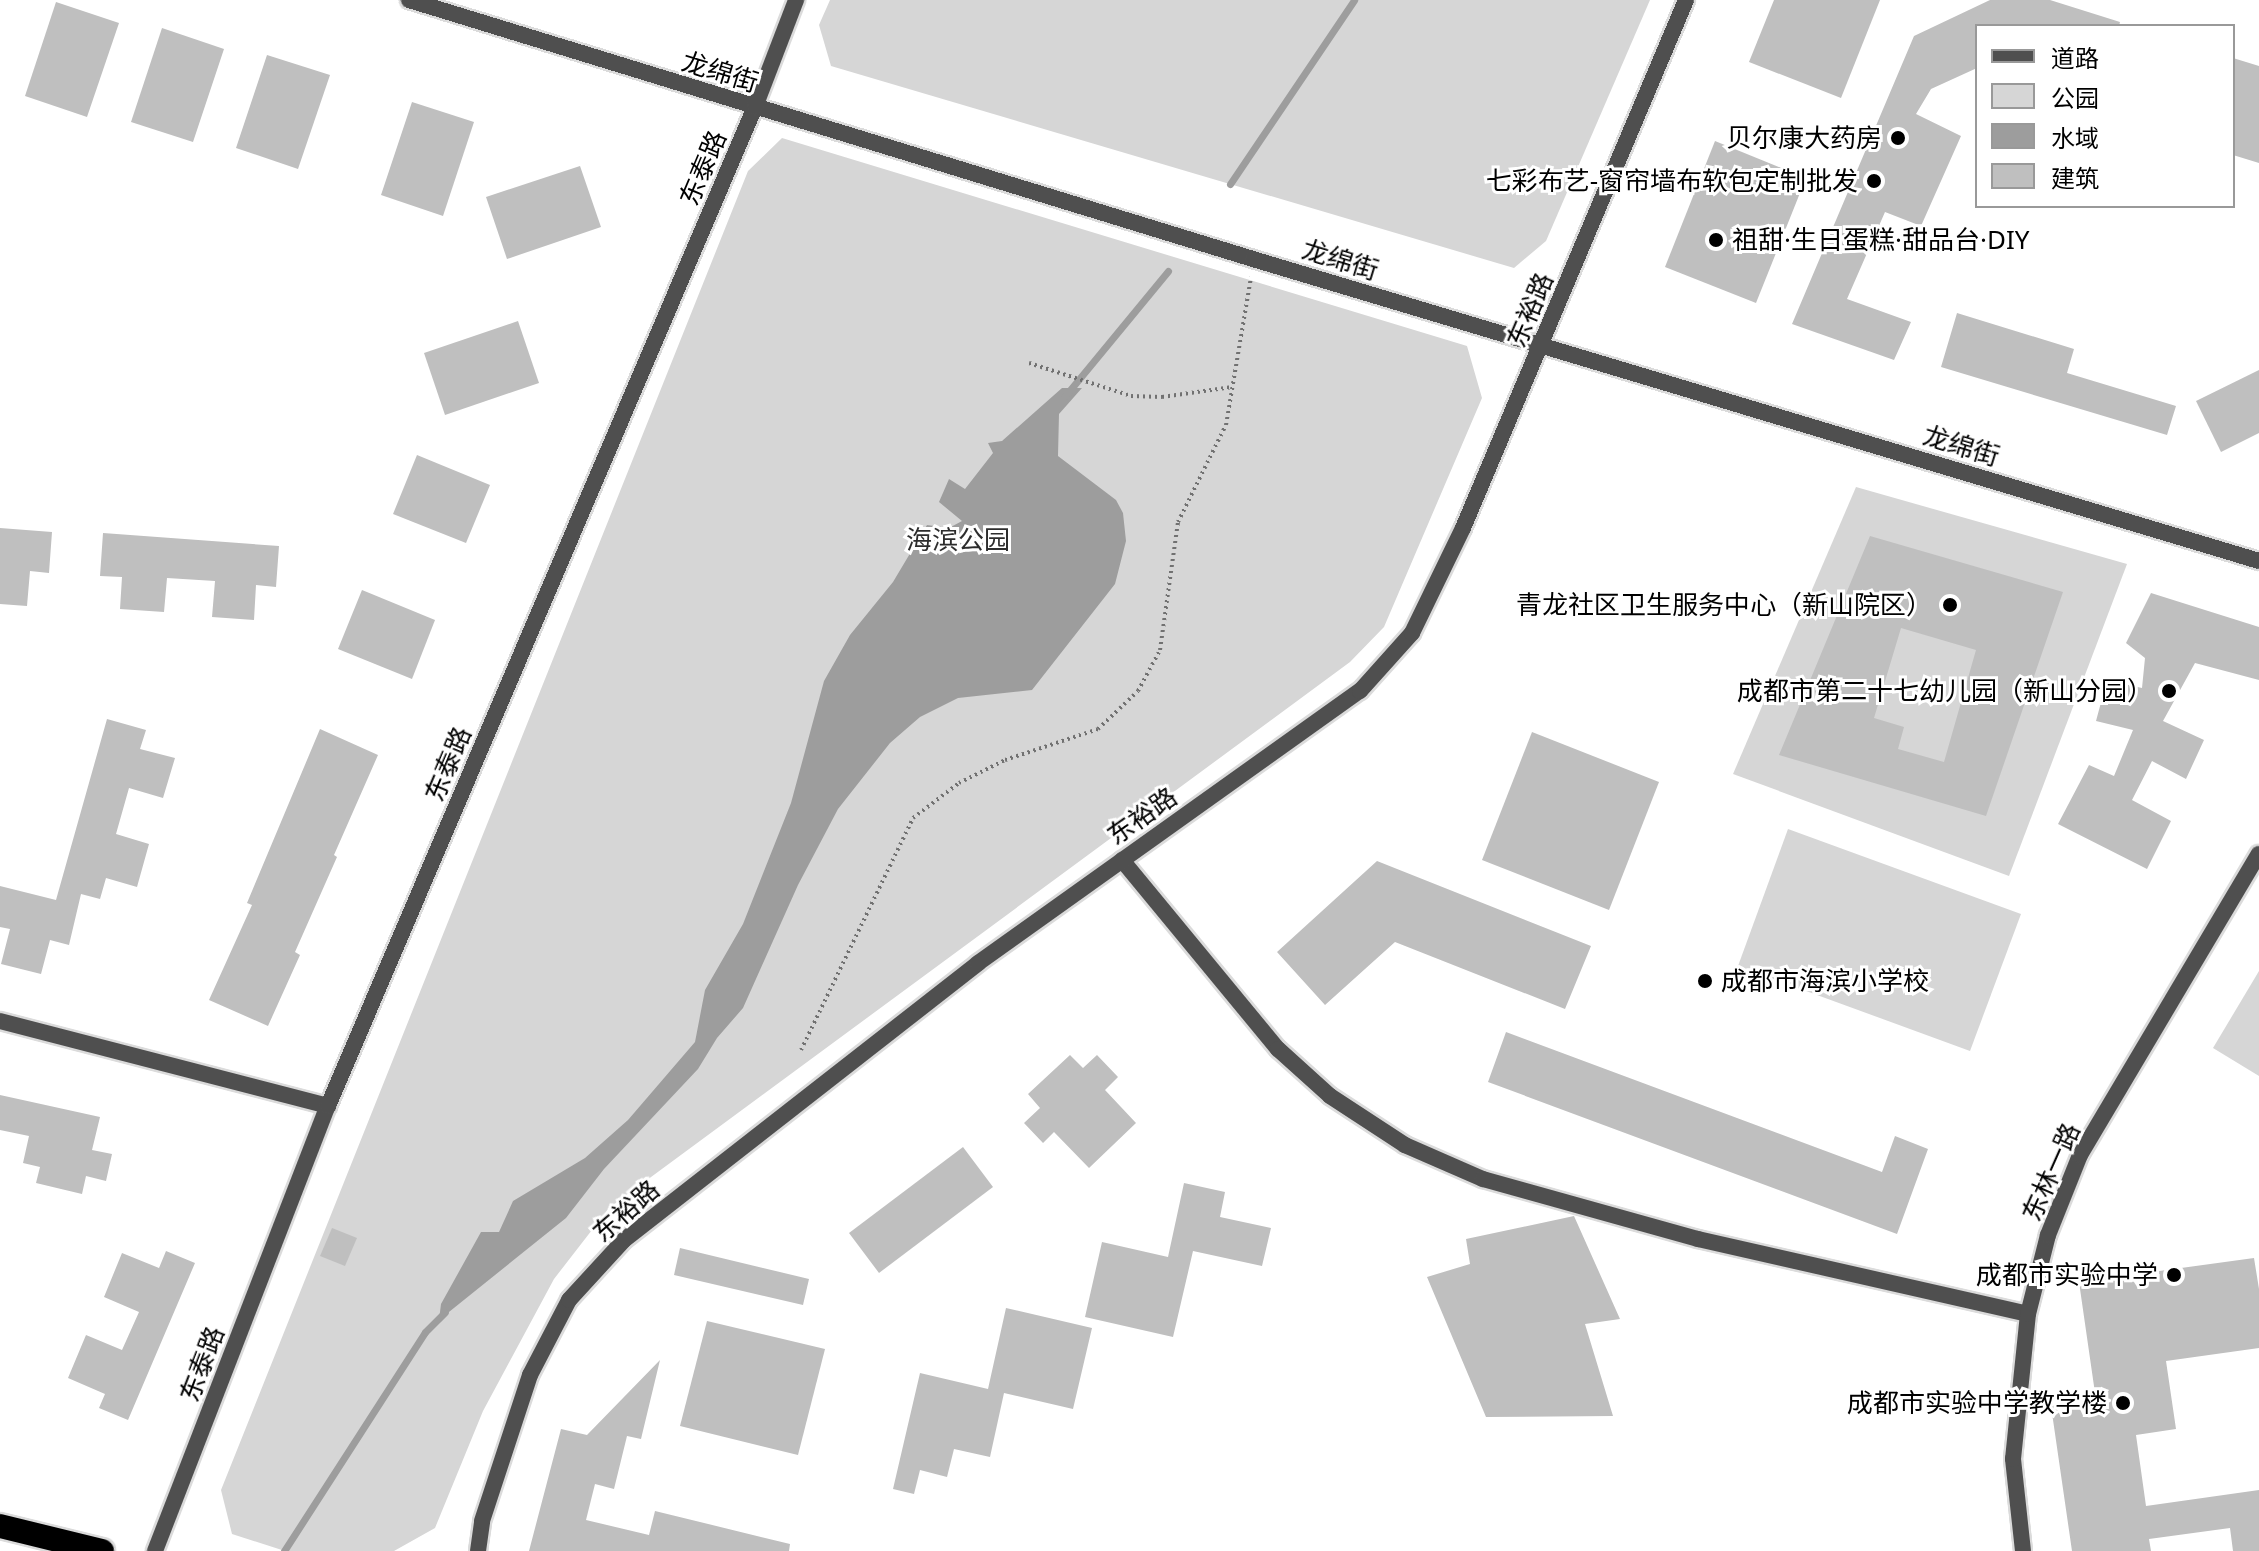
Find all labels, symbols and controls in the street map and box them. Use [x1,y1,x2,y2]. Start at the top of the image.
legend [1975,24,2235,208]
text: 道路 [2051,41,2099,74]
street label: 龙绵街 [678,46,762,98]
text: 公园 [2051,81,2099,114]
text: 水域 [2051,121,2099,154]
place label: 贝尔康大药房 [1726,122,1882,154]
street label: 东泰路 [673,126,733,210]
marker: 贝尔康大药房 [1889,129,1907,147]
text: 建筑 [2051,161,2099,194]
place label: 七彩布艺-窗帘墙布软包定制批发 [1486,165,1858,197]
marker: 七彩布艺-窗帘墙布软包定制批发 [1865,172,1883,190]
place label: 祖甜·生日蛋糕·甜品台·DIY [1732,224,2029,256]
marker: 祖甜·生日蛋糕·甜品台·DIY [1707,231,1725,249]
street label: 龙绵街 [1298,234,1382,286]
street label: 东裕路 [1500,268,1560,352]
street label: 龙绵街 [1919,420,2003,472]
park label: 海滨公园 [906,524,1010,556]
place label: 青龙社区卫生服务中心（新山院区） [1516,589,1932,621]
marker: 青龙社区卫生服务中心（新山院区） [1939,594,1961,616]
place label: 成都市第二十七幼儿园（新山分园） [1737,675,2153,707]
marker: 成都市第二十七幼儿园（新山分园） [2160,682,2178,700]
street label: 东泰路 [418,722,478,806]
street label: 东裕路 [1101,781,1183,851]
place label: 成都市海滨小学校 [1721,965,1929,997]
marker: 成都市海滨小学校 [1696,972,1714,990]
street label: 东林一路 [2016,1118,2086,1226]
street label: 东裕路 [586,1174,666,1248]
place label: 成都市实验中学 [1976,1259,2158,1291]
marker: 成都市实验中学 [2165,1266,2183,1284]
street label: 东泰路 [173,1322,231,1406]
place label: 成都市实验中学教学楼 [1847,1387,2107,1419]
marker: 成都市实验中学教学楼 [2114,1394,2132,1412]

